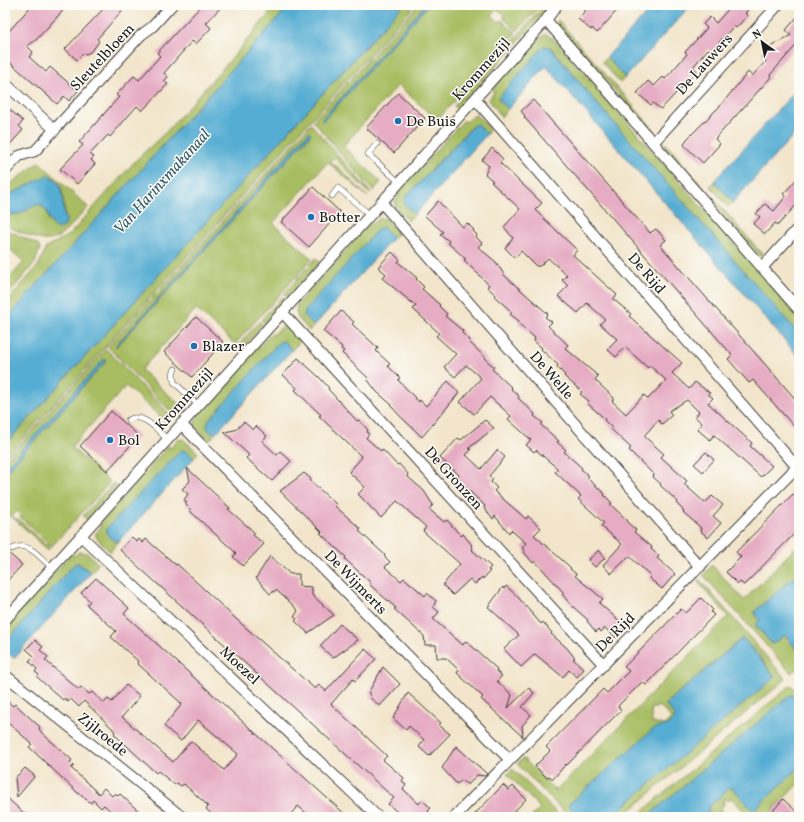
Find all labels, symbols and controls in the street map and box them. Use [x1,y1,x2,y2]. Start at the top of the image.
street label: Sleutelbloem [66,19,140,97]
north arrow [742,22,782,62]
text: N [750,26,765,43]
street label: De Lauwers [672,30,738,100]
street label: Krommezijl [448,34,516,106]
place label: De Buis [406,112,456,133]
marker: De Buis [393,116,403,126]
water label: Van Harinxmakanaal [109,125,216,240]
place label: Botter [319,208,360,229]
marker: Botter [306,212,316,222]
street label: De Rijd [622,249,670,299]
place label: Blazer [202,337,244,358]
marker: Blazer [189,341,199,351]
street label: De Welle [524,347,578,405]
street label: Krommezijl [151,364,219,436]
place label: Bol [118,431,140,452]
marker: Bol [105,435,115,445]
street label: De Gronzen [419,443,487,515]
street label: De Wijmerts [319,546,391,620]
street label: De Rijd [592,609,641,658]
street label: Moezel [214,642,264,690]
street label: Zijlroede [72,708,132,762]

